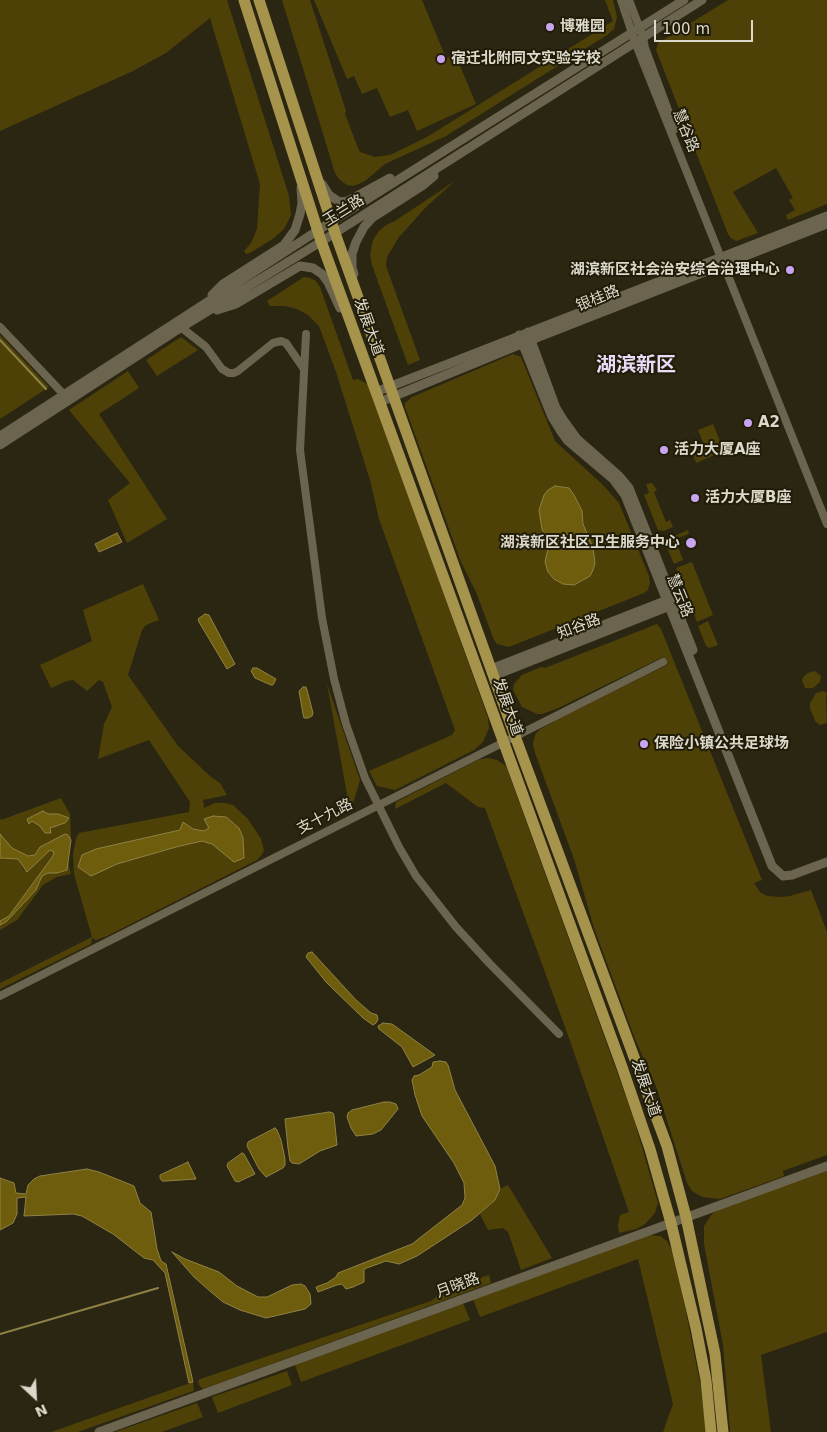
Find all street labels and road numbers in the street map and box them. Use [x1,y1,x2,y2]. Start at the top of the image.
street label: 慧谷路 [668,107,702,155]
street label: 玉兰路 [320,191,368,231]
street label: 银桂路 [574,282,622,316]
street label: 发展大道 [349,296,387,358]
street label: 慧云路 [662,572,696,620]
street label: 知谷路 [555,611,603,643]
street label: 发展大道 [488,676,526,738]
street label: 支十九路 [294,795,356,839]
street label: 发展大道 [627,1057,663,1119]
street label: 月晓路 [434,1270,482,1302]

